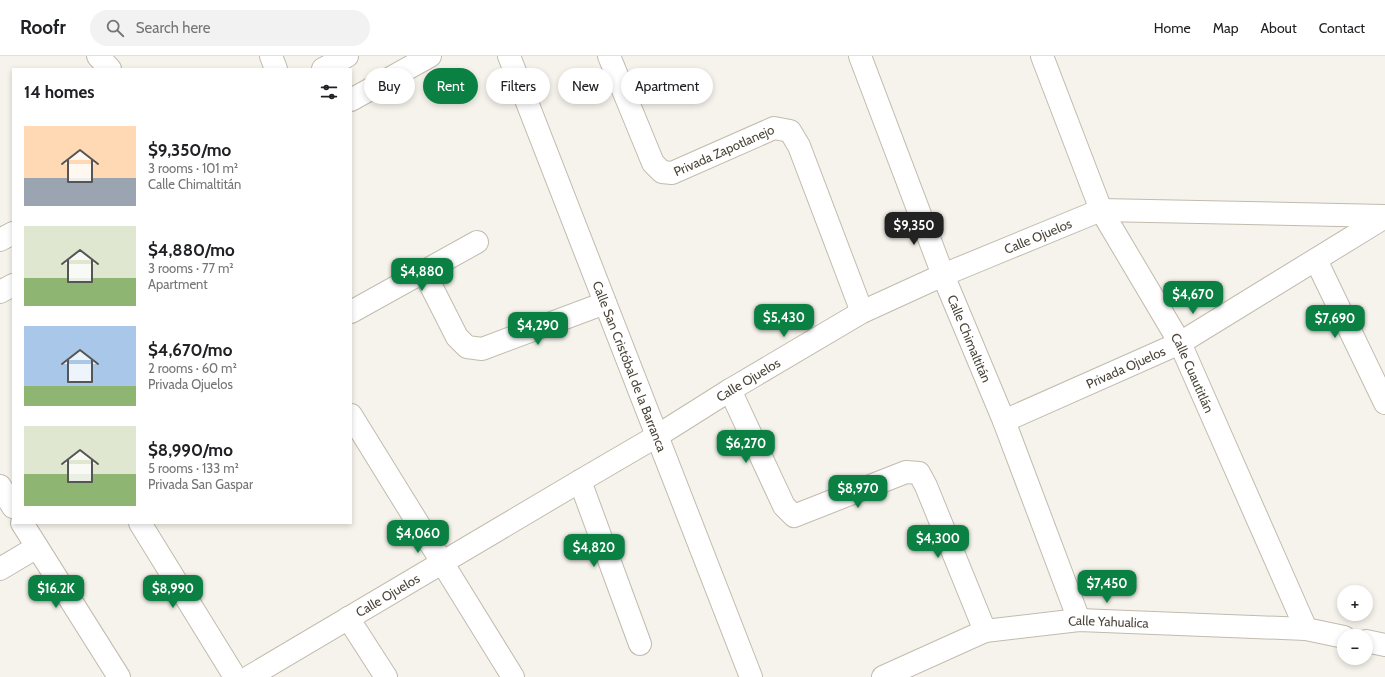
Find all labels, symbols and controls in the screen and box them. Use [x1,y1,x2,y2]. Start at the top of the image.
search box [90,10,370,46]
text: Roofr [20,16,66,39]
icon: search [104,17,126,39]
text: Search here [136,19,210,37]
text: Home [1154,19,1191,37]
text: Map [1213,19,1238,37]
text: About [1260,19,1297,37]
text: Contact [1319,19,1365,37]
chip: Buy [364,68,415,104]
chip: Rent [423,68,478,104]
chip: Filters [486,68,550,104]
chip: New [558,68,613,104]
chip: Apartment [621,68,713,104]
icon: filters [318,81,340,103]
text: 14 homes [24,82,94,102]
street label: Privada Zapotlanejo [671,121,777,179]
text: $9,350/mo [148,140,231,160]
icon: home [56,142,104,190]
text: 3 rooms · 101 m² [148,160,238,176]
text: Calle Chimaltitán [148,176,241,192]
pin: $9,350 [881,212,947,246]
street label: Calle Ojuelos [1002,215,1075,257]
text: $9,350 [894,217,934,233]
text: $4,880/mo [148,240,235,260]
icon: home [56,242,104,290]
pin: $4,880 [389,258,455,292]
text: 3 rooms · 77 m² [148,260,234,276]
text: $4,880 [400,263,444,279]
text: Apartment [148,276,208,292]
street label: Calle San Cristóbal de la Barranca [589,279,671,455]
pin: $4,670 [1160,281,1226,315]
text: $4,670 [1172,286,1214,302]
street label: Calle Chimaltitán [944,292,995,385]
pin: $5,430 [751,304,817,338]
pin: $7,690 [1302,305,1368,339]
text: $5,430 [763,309,805,325]
text: $7,690 [1315,310,1355,326]
pin: $4,290 [505,312,571,346]
text: $4,290 [517,317,559,333]
street label: Calle Cuautitlán [1168,330,1218,415]
text: $4,670/mo [148,340,232,360]
icon: home [56,342,104,390]
street label: Privada Ojuelos [1084,342,1168,392]
street label: Calle Ojuelos [713,354,783,405]
text: 2 rooms · 60 m² [148,360,237,376]
text: Privada Ojuelos [148,376,233,392]
pin: $6,270 [713,430,779,464]
text: $6,270 [726,435,766,451]
text: $8,990/mo [148,440,233,460]
icon: home [56,442,104,490]
text: 5 rooms · 133 m² [148,460,239,476]
pin: $8,970 [825,475,891,509]
text: Privada San Gaspar [148,476,253,492]
text: $8,970 [837,480,879,496]
pin: $4,060 [385,520,451,554]
text: $4,060 [396,525,440,541]
pin: $4,300 [905,525,971,559]
text: $4,300 [916,530,960,546]
pin: $4,820 [561,534,627,568]
text: $4,820 [573,539,615,555]
street label: Calle Ojuelos [353,570,423,620]
pin: $7,450 [1074,570,1140,604]
pin: $16.2K [23,575,89,609]
pin: $8,990 [140,575,206,609]
text: $7,450 [1087,575,1127,591]
text: $16.2K [37,580,75,596]
text: $8,990 [152,580,194,596]
map controls [1337,585,1373,665]
button: + [1337,585,1373,621]
street label: Calle Yahualica [1067,612,1150,631]
button: − [1337,629,1373,665]

